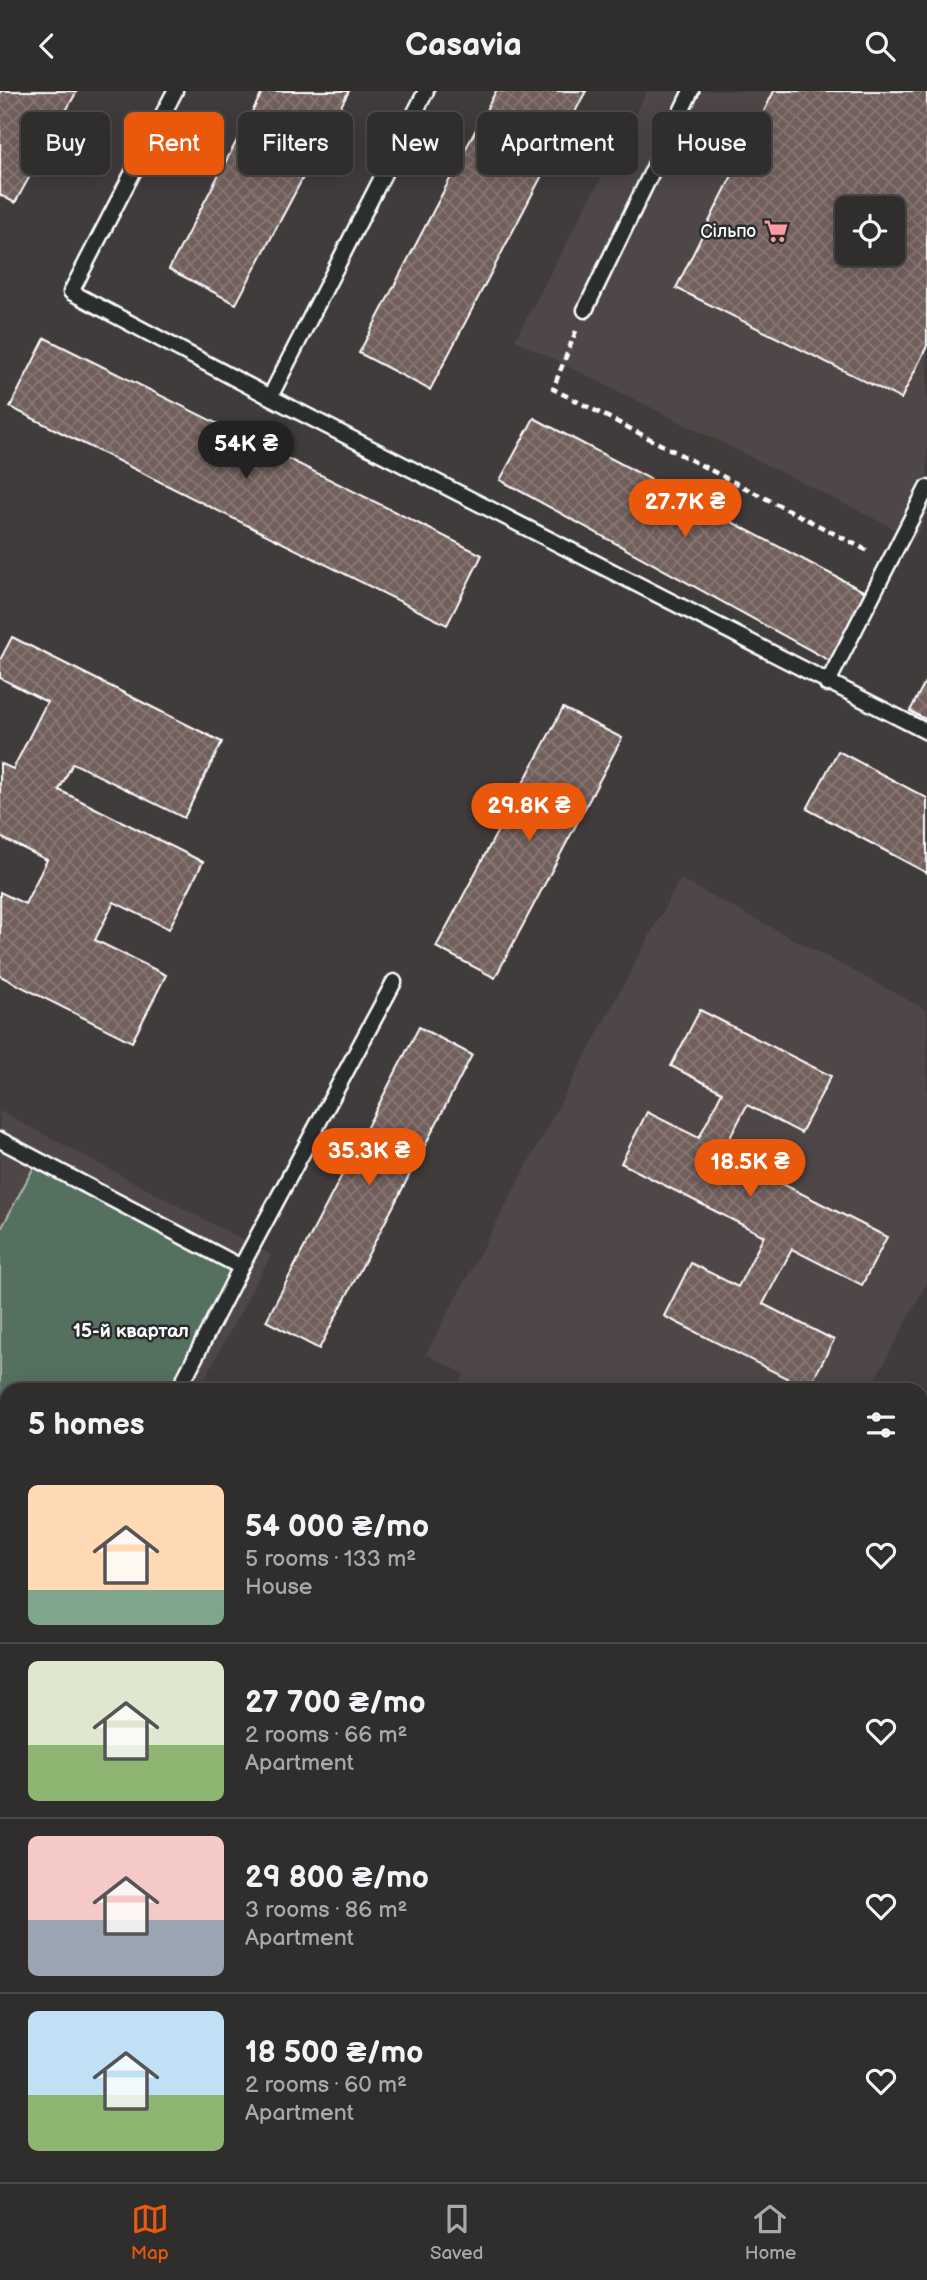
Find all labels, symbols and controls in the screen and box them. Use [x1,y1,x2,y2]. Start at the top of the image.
text: Casavia [405,26,522,65]
icon: back [28,27,66,65]
icon: search [861,27,899,65]
chip: Buy [21,112,110,175]
chip: Rent [124,112,224,175]
chip: Filters [238,112,353,175]
chip: New [367,112,463,175]
chip: Apartment [477,112,638,175]
chip: House [652,112,771,175]
map controls [835,196,905,266]
button: locate [835,196,905,266]
supermarket icon: Сільпо [762,217,790,245]
place label: Сільпо [700,221,756,242]
pin: 54K ₴ [197,421,295,481]
text: 54K ₴ [214,430,278,458]
pin: 27.7K ₴ [620,479,750,539]
text: 27.7K ₴ [645,488,725,516]
pin: 29.8K ₴ [464,783,594,843]
text: 29.8K ₴ [487,792,571,820]
pin: 35.3K ₴ [304,1129,434,1188]
text: 35.3K ₴ [328,1137,410,1165]
pin: 18.5K ₴ [685,1139,815,1199]
text: 18.5K ₴ [710,1148,790,1176]
district label: 15-й квартал [73,1320,189,1343]
icon: filters [862,1406,900,1444]
text: 5 homes [28,1407,145,1443]
text: 54 000 ₴/mo [245,1509,429,1545]
icon: home [84,1513,168,1597]
icon: heart [862,1536,900,1574]
text: 5 rooms · 133 m² [245,1545,416,1573]
text: House [245,1573,312,1601]
text: 27 700 ₴/mo [245,1685,426,1721]
icon: home [84,1689,168,1773]
icon: heart [862,1712,900,1750]
text: 2 rooms · 66 m² [245,1721,407,1749]
text: Apartment [245,1749,354,1777]
text: 29 800 ₴/mo [245,1860,429,1896]
icon: home [84,1864,168,1948]
icon: heart [862,1887,900,1925]
text: 3 rooms · 86 m² [245,1896,407,1924]
text: Apartment [245,1924,354,1952]
text: 18 500 ₴/mo [245,2035,423,2071]
icon: home [84,2039,168,2123]
icon: heart [862,2062,900,2100]
text: 2 rooms · 60 m² [245,2071,407,2099]
text: Apartment [245,2099,354,2127]
tab: Map [131,2200,169,2265]
tab: Saved [430,2200,483,2265]
tab: Home [745,2200,796,2265]

